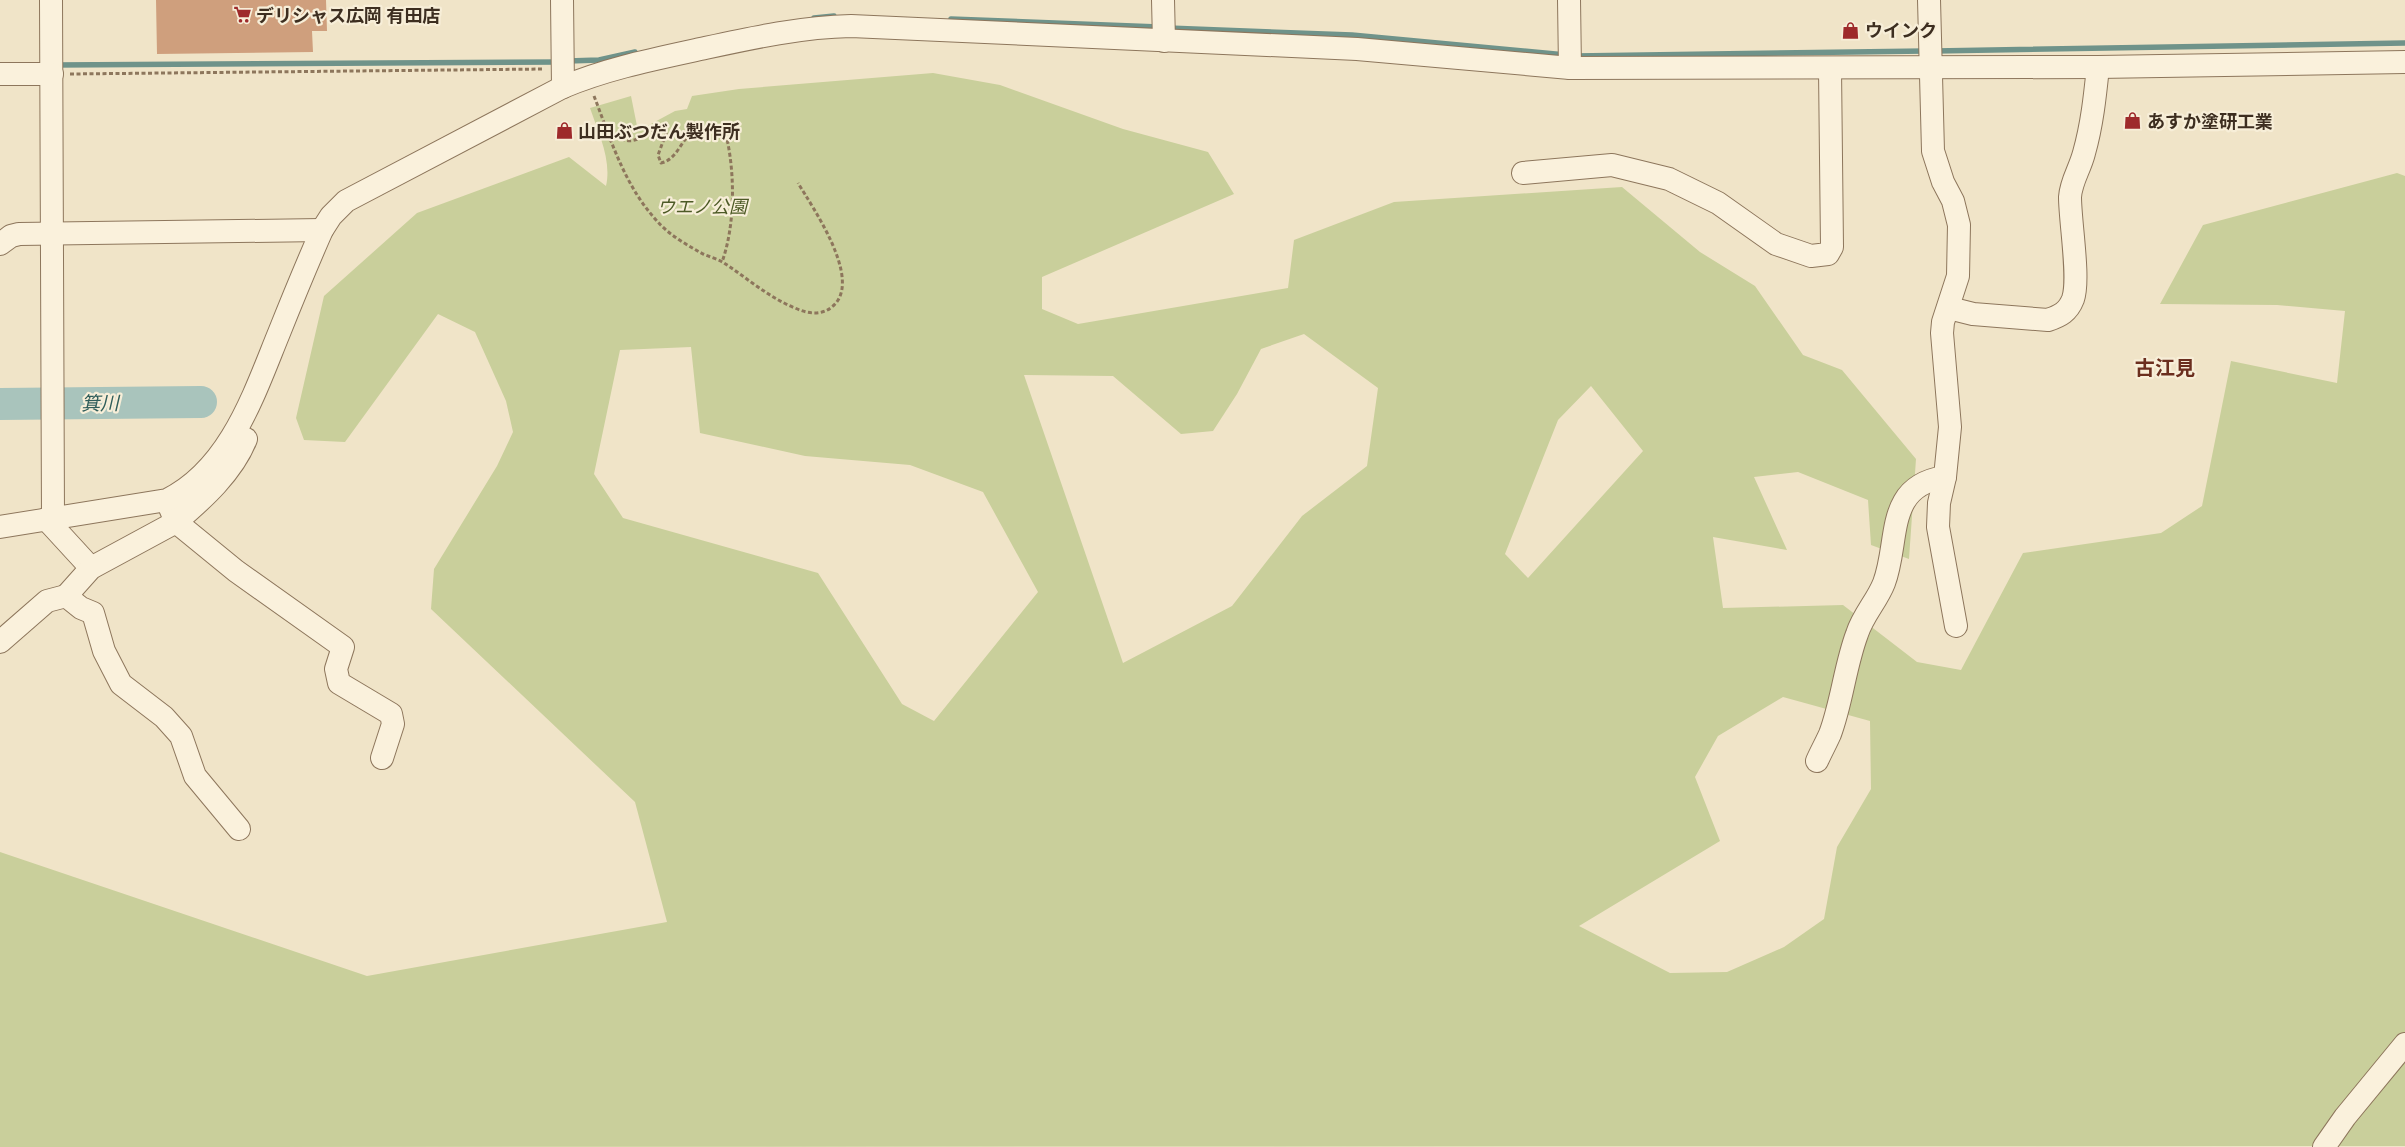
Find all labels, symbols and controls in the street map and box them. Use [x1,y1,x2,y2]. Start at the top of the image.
place label: デリシャス広岡 有田店 [256,4,440,27]
supermarket icon: デリシャス広岡 有田店 [232,5,252,25]
place label: ウインク [1865,19,1937,42]
shop icon: ウインク [1841,20,1861,40]
place label: あすか塗研工業 [2147,110,2273,133]
shop icon: あすか塗研工業 [2123,111,2143,131]
place label: 山田ぶつだん製作所 [578,120,740,143]
shop icon: 山田ぶつだん製作所 [554,121,574,141]
park label: ウエノ公園 [657,195,750,218]
district label: 古江見 [2135,354,2195,381]
water label: 箕川 [81,391,121,415]

